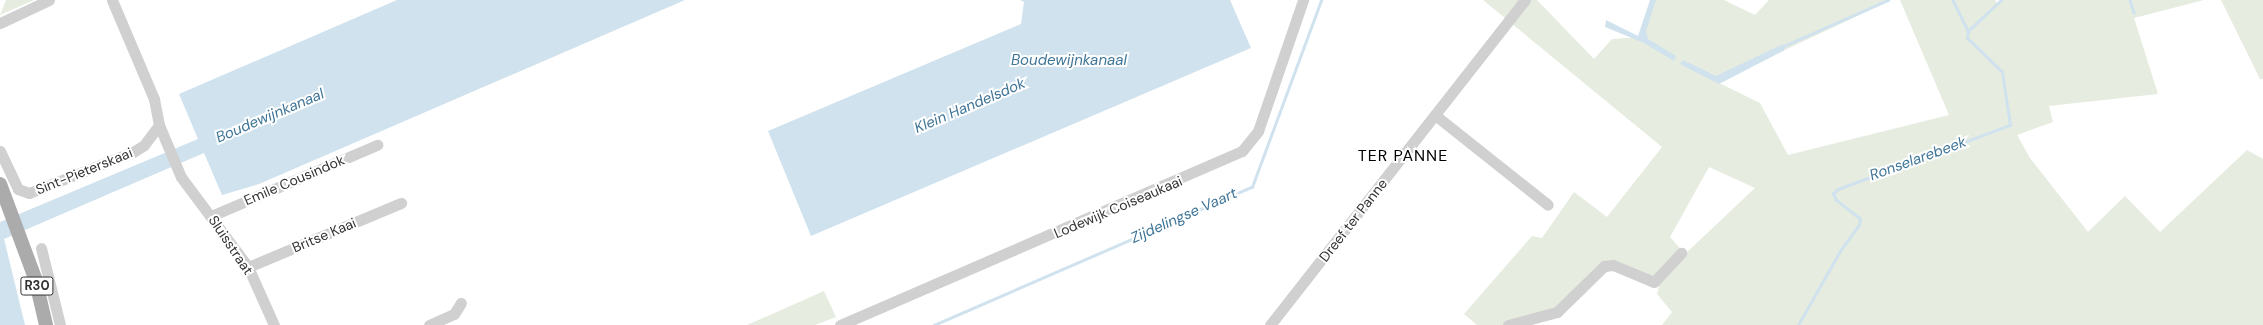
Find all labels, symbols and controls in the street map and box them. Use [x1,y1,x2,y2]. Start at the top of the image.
water label: Boudewijnkanaal [1011,52,1127,70]
water label: Klein Handelsdok [912,75,1028,137]
water label: Boudewijnkanaal [213,85,327,147]
water label: Ronselarebeek [1867,133,1969,185]
street label: Sint-Pieterskaai [33,144,135,198]
district label: TER PANNE [1358,146,1448,166]
street label: Emile Cousindok [241,151,347,209]
street label: Lodewijk Coiseaukaai [1051,172,1185,242]
street label: Dreef ter Panne [1315,175,1391,265]
water label: Zijdelingse Vaart [1128,184,1240,248]
street label: Sluisstraat [205,212,257,278]
street label: Britse Kaai [290,214,358,256]
road number: R30 [20,275,54,297]

